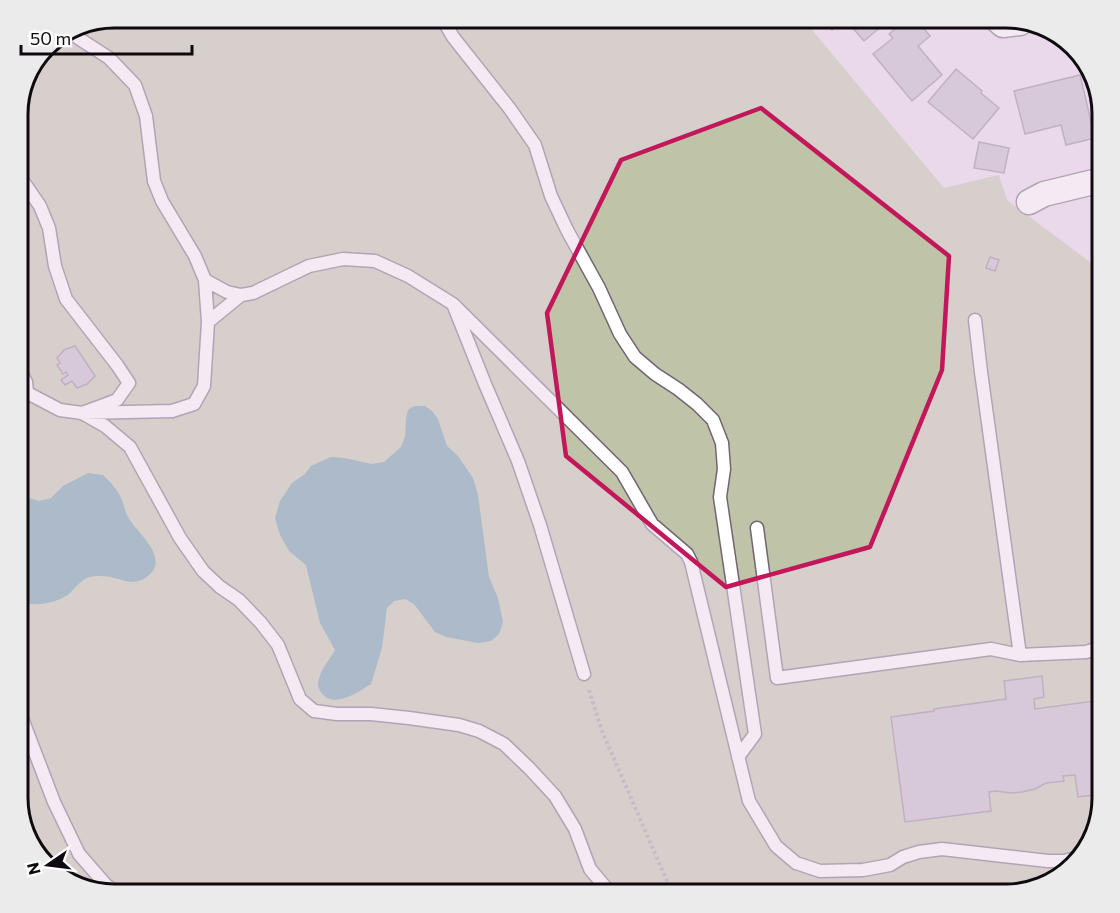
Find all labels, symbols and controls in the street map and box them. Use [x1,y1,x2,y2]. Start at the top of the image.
scale bar [21,18,192,56]
text: 50 m [30,27,71,49]
north arrow [18,835,78,895]
text: N [22,861,44,877]

